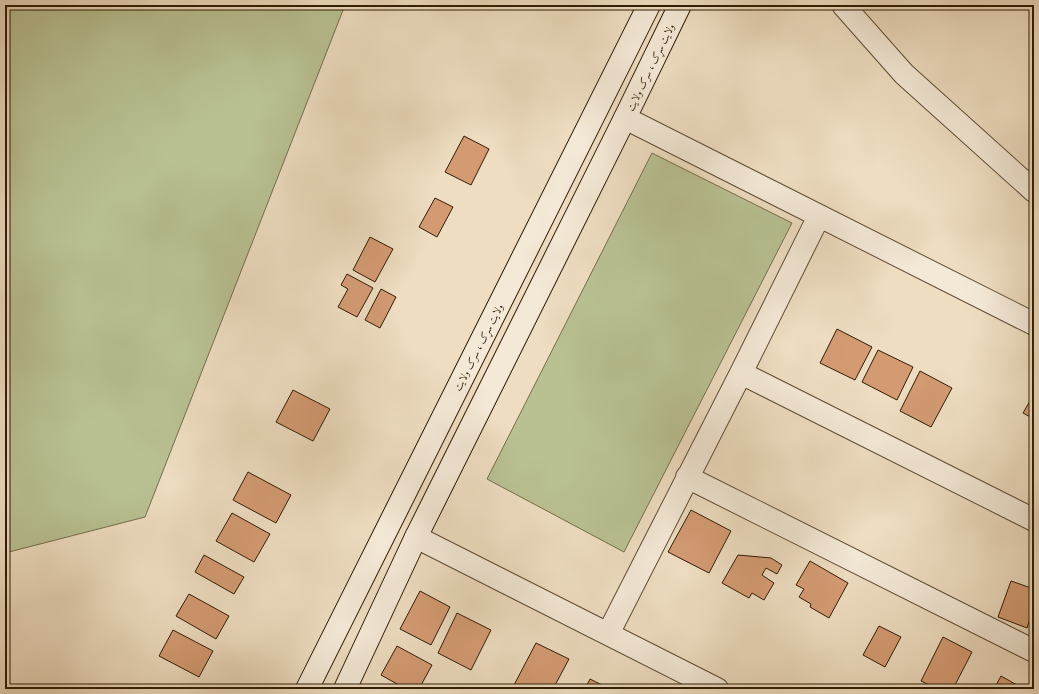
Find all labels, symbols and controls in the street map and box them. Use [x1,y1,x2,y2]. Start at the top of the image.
street label: ولایت سړک ، سرک ولایت [624,21,678,113]
street label: ولایت سړک ، سرک ولایت [451,302,507,393]

